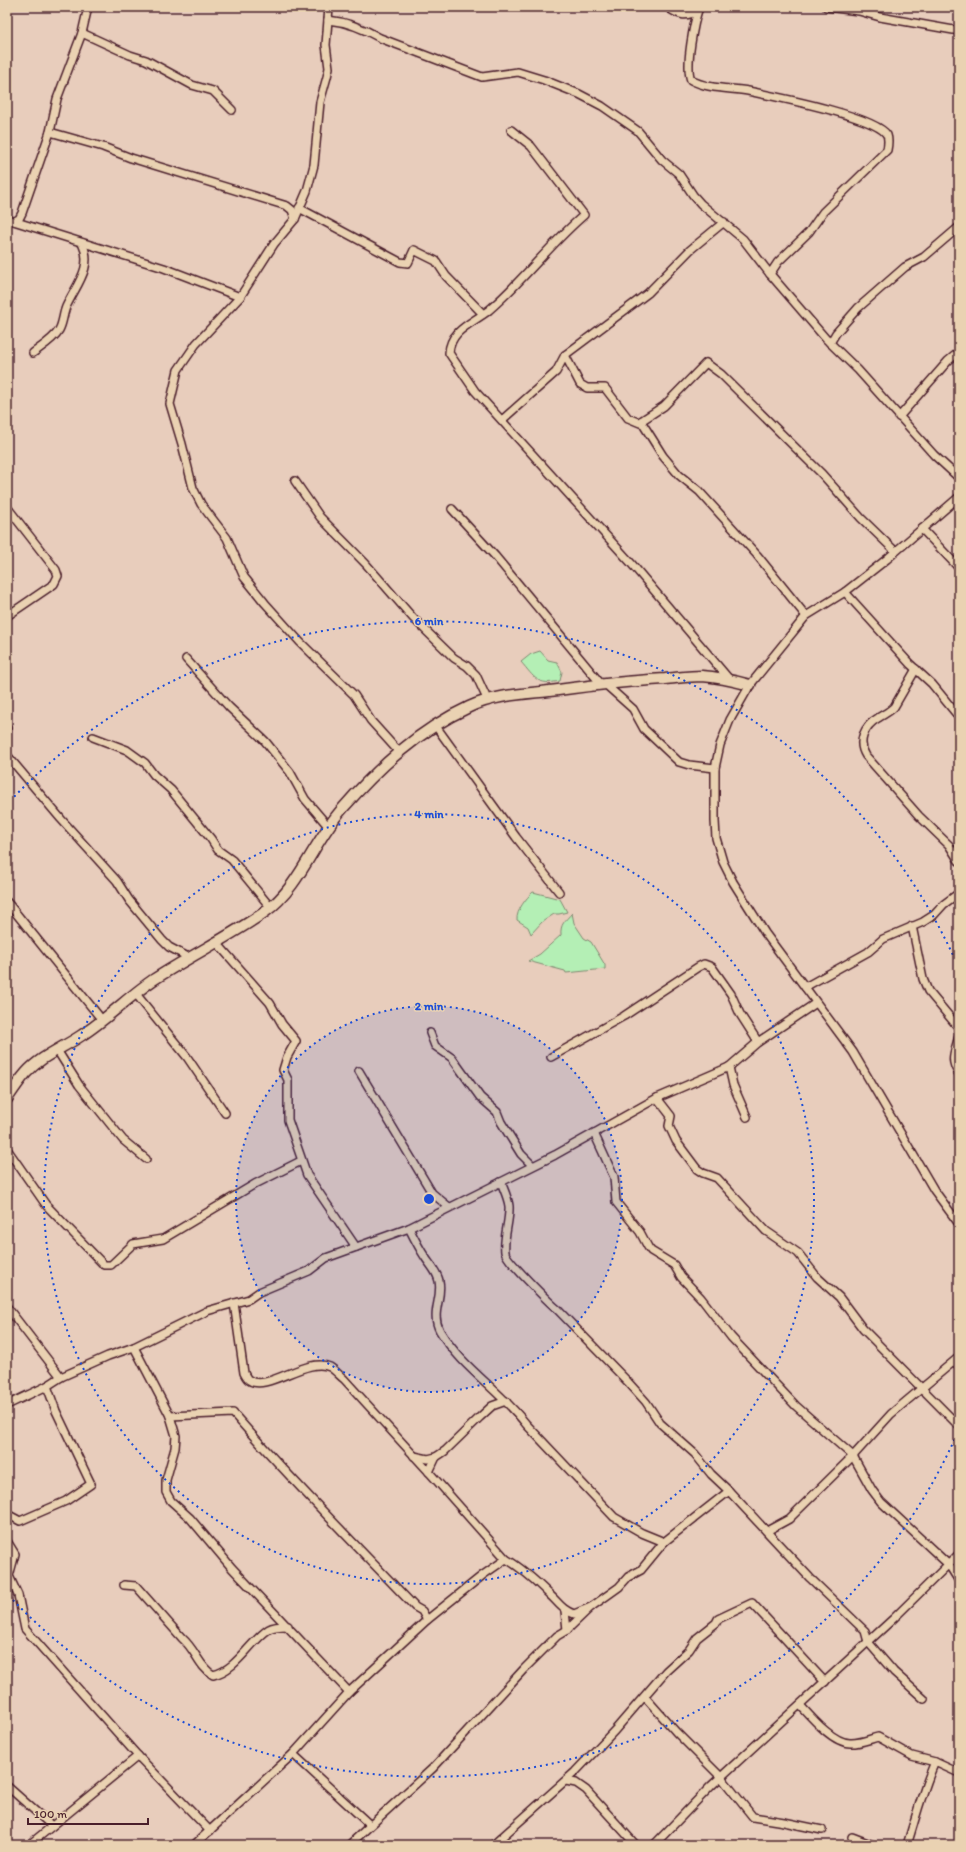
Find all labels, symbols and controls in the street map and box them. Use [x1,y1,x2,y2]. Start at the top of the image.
text: 6 min [415,614,444,628]
text: 4 min [414,807,444,821]
text: 2 min [415,999,444,1013]
centre of rings [422,1192,436,1206]
scale bar [28,1800,148,1826]
text: 100 m [34,1807,67,1821]

